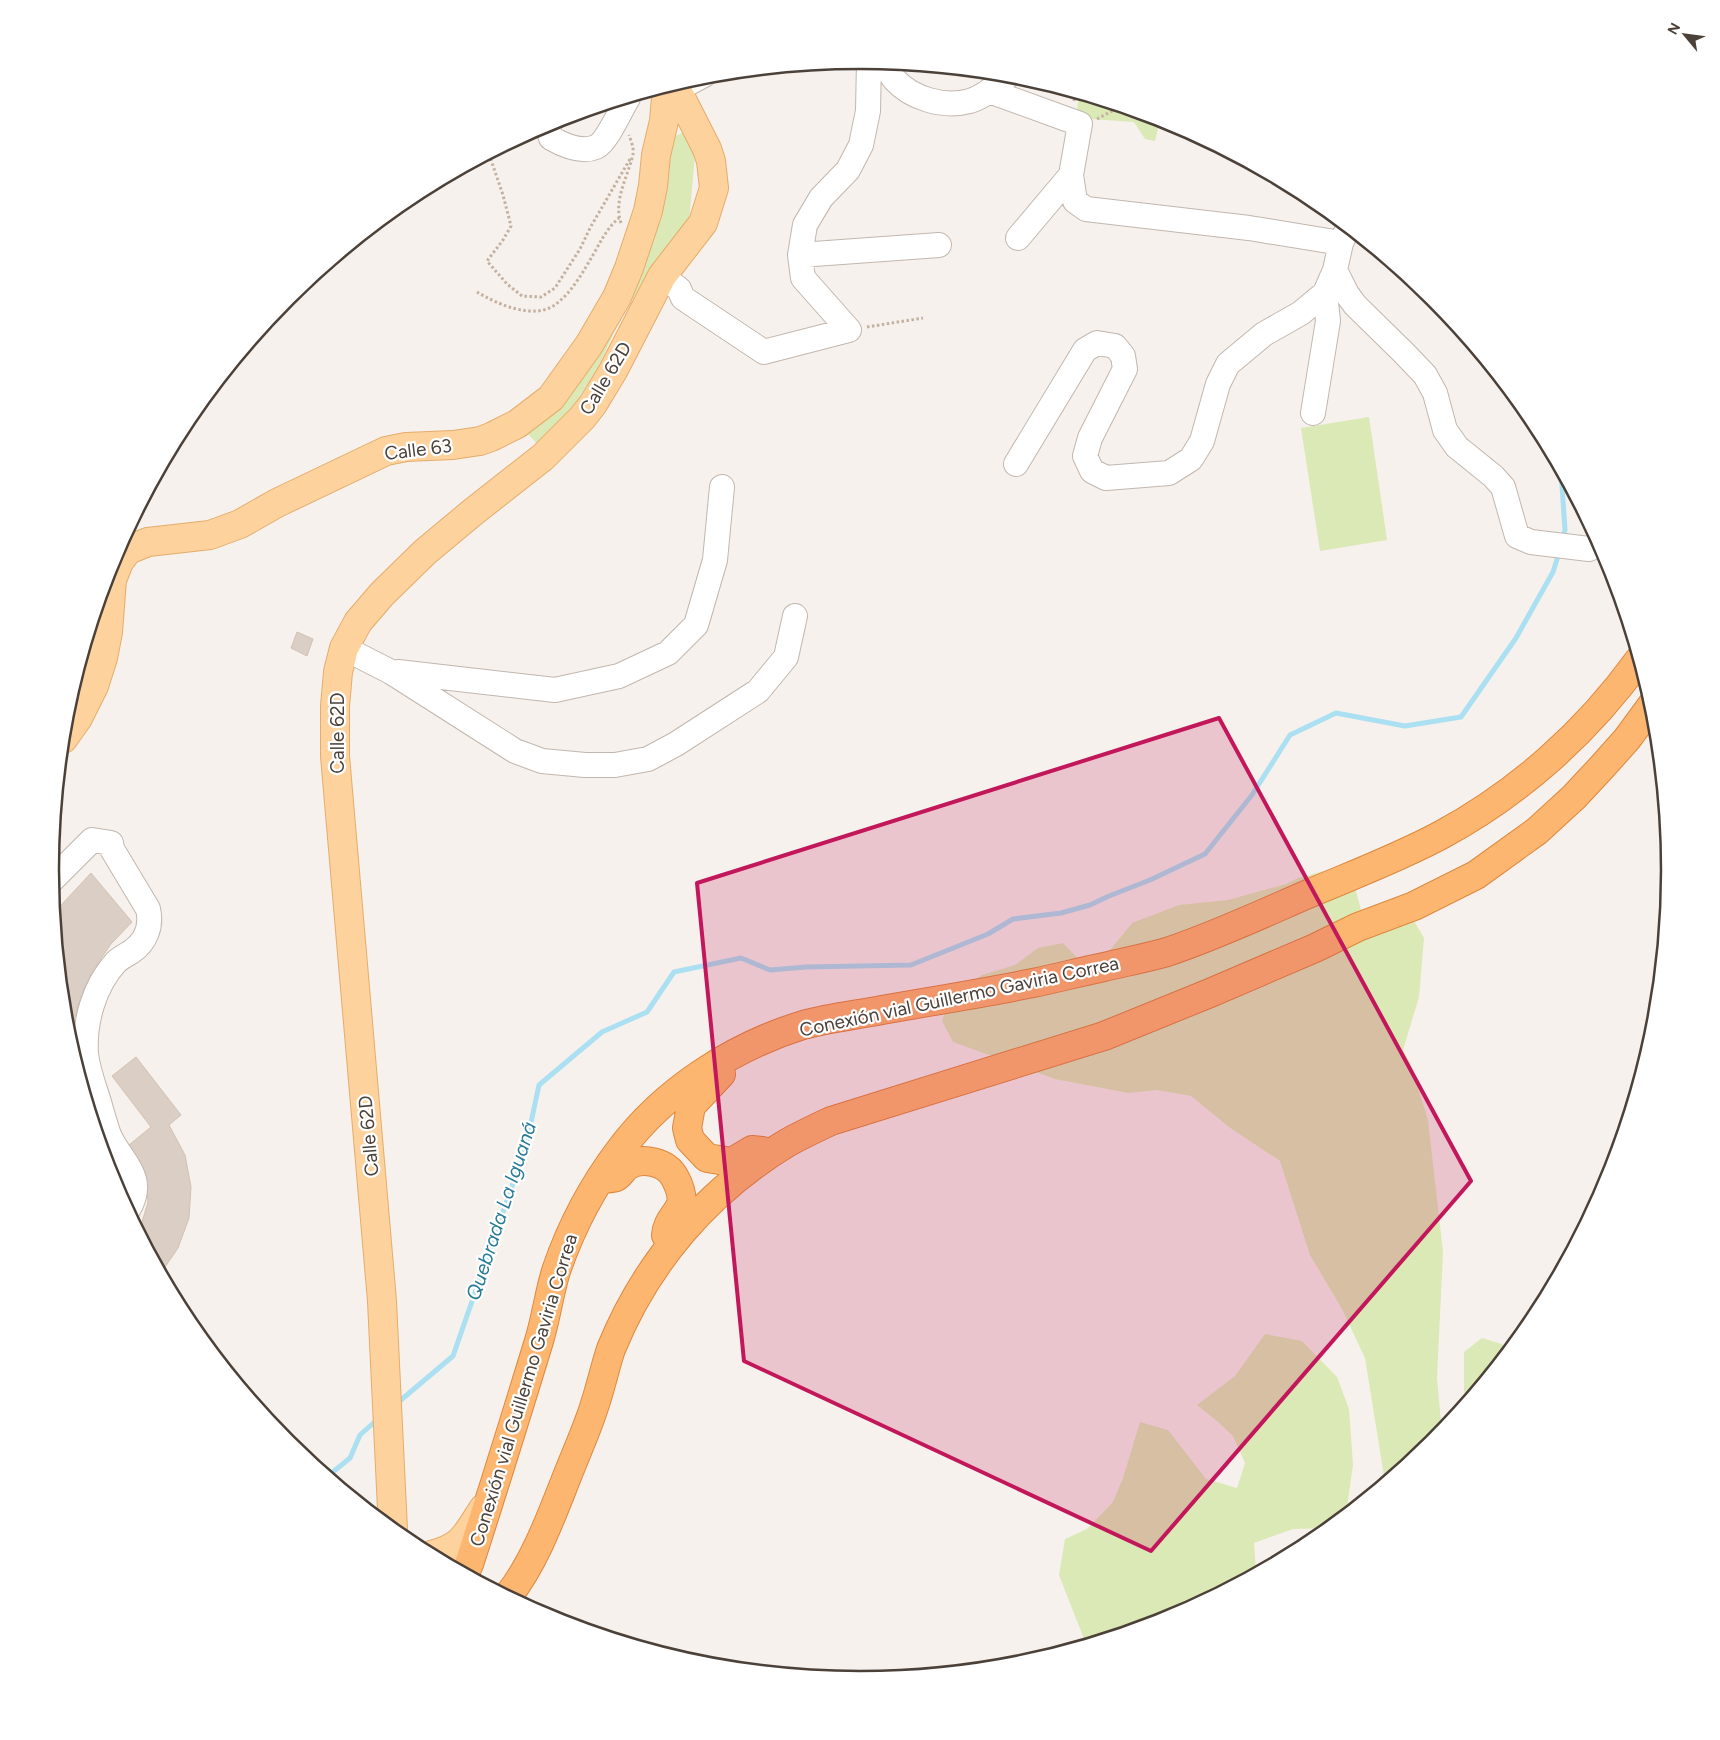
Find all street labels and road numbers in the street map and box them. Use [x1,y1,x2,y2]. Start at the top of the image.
street label: Calle 62D [575,338,636,419]
street label: Calle 63 [383,434,453,465]
street label: Calle 62D [326,692,349,774]
street label: Conexión vial Guillermo Gaviria Correa [797,951,1121,1042]
street label: Calle 62D [354,1094,383,1177]
street label: Conexión vial Guillermo Gaviria Correa [465,1231,582,1549]

